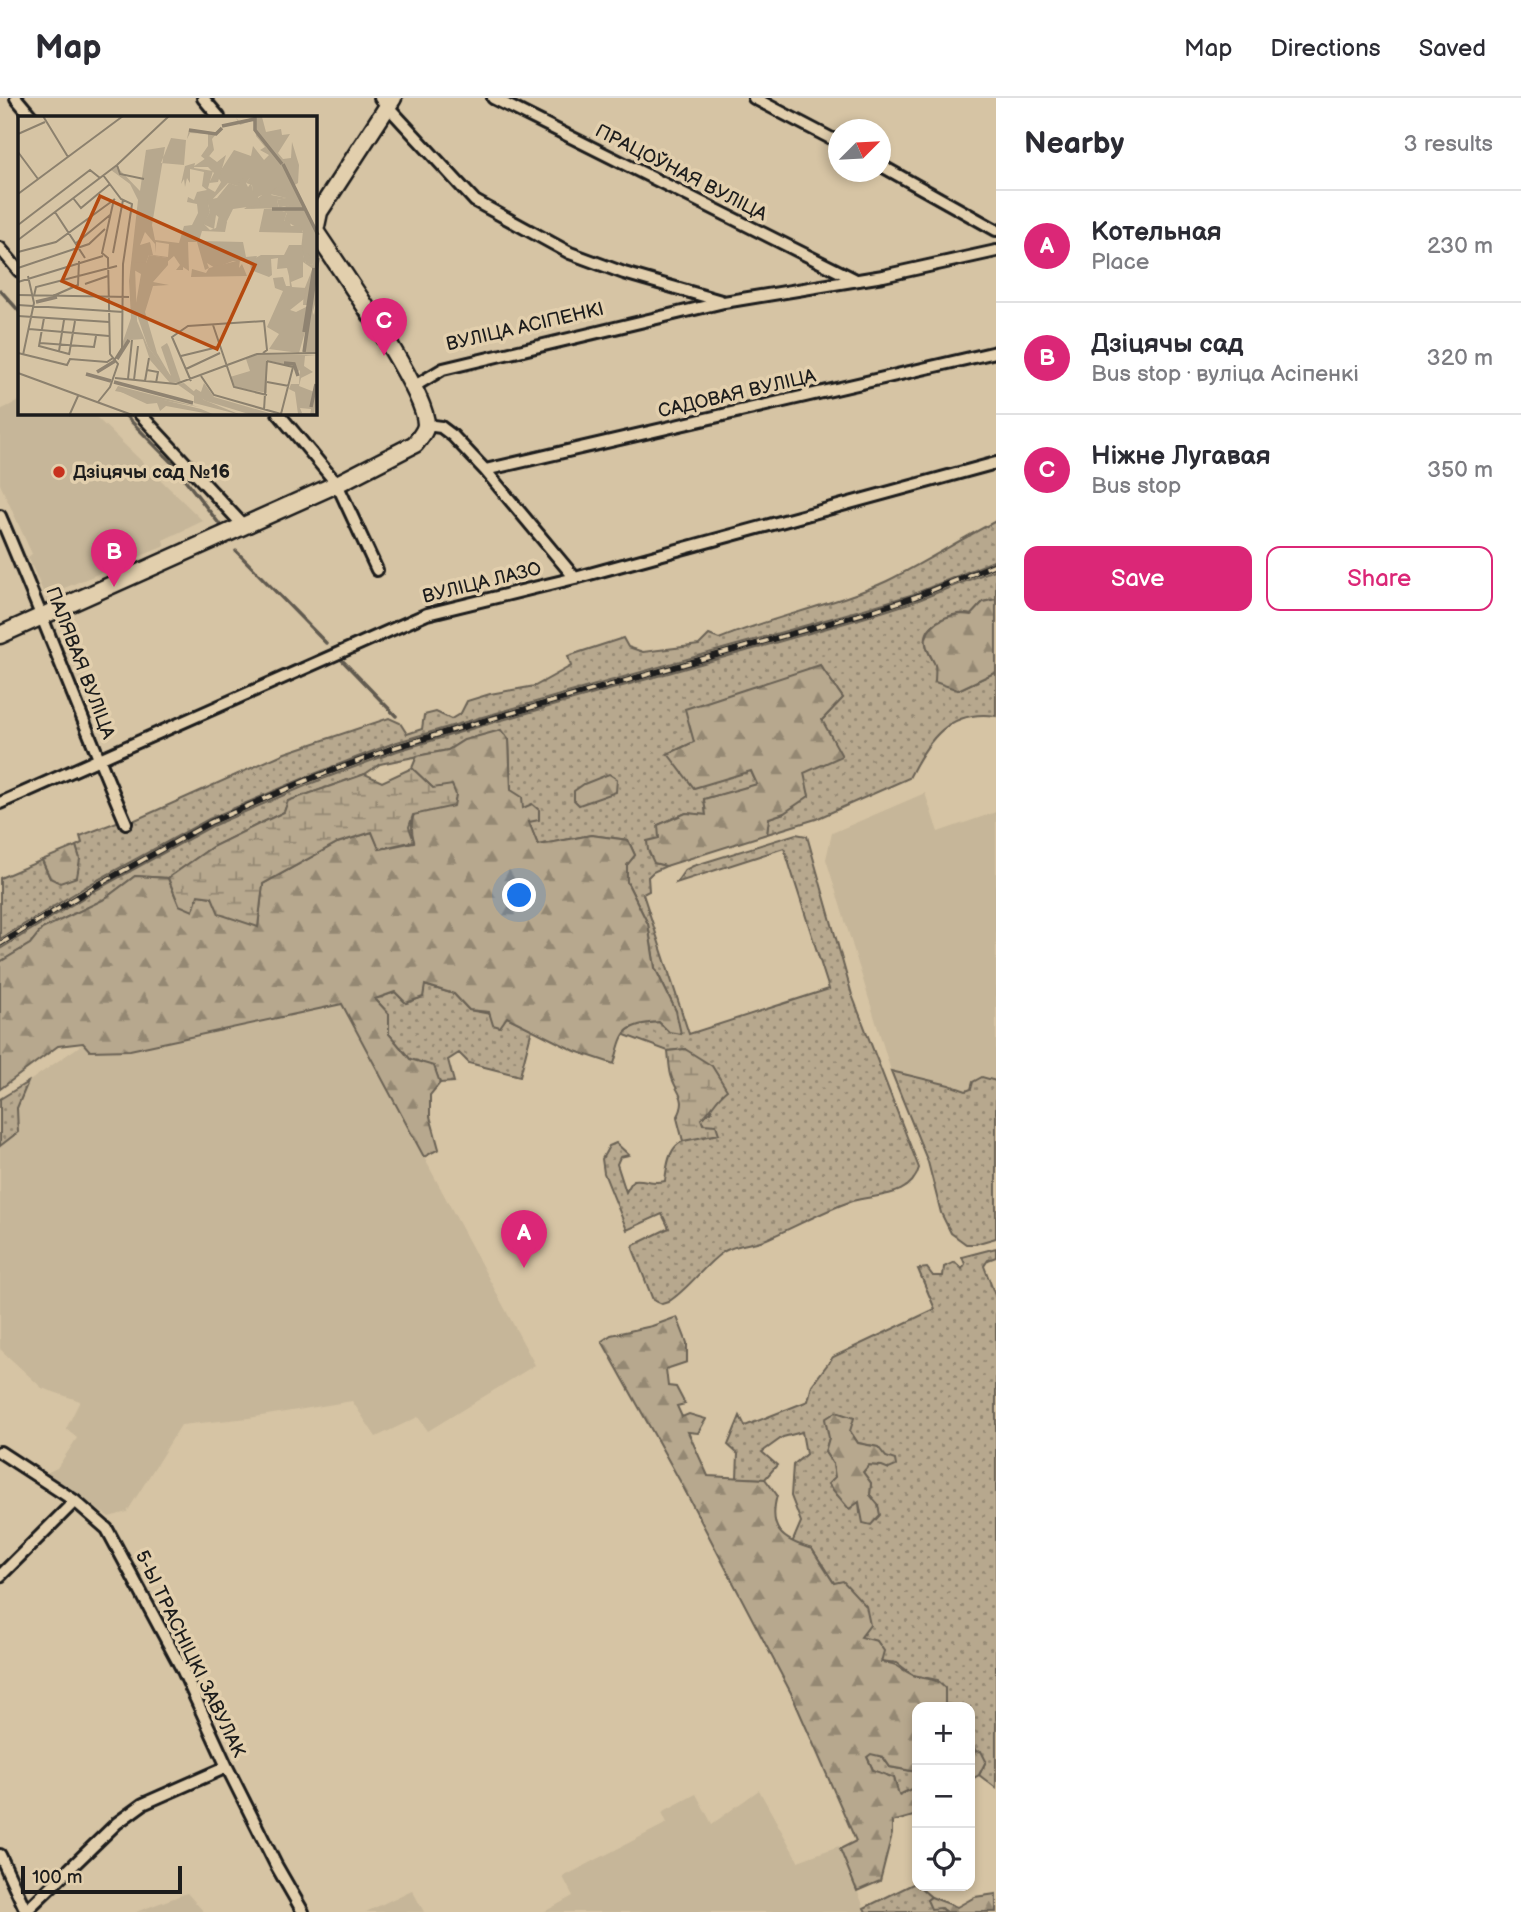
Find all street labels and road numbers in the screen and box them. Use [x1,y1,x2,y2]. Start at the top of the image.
street label: ПРАЦОЎНАЯ ВУЛІЦА [591,120,771,227]
street label: ВУЛІЦА АСІПЕНКІ [444,298,606,356]
street label: САДОВАЯ ВУЛІЦА [656,365,819,423]
street label: ВУЛІЦА ЛАЗО [420,557,544,609]
street label: ПАЛЯВАЯ ВУЛІЦА [40,584,120,743]
street label: 5-Ы ТРАСНІЦКІ ЗАВУЛАК [130,1547,250,1762]

